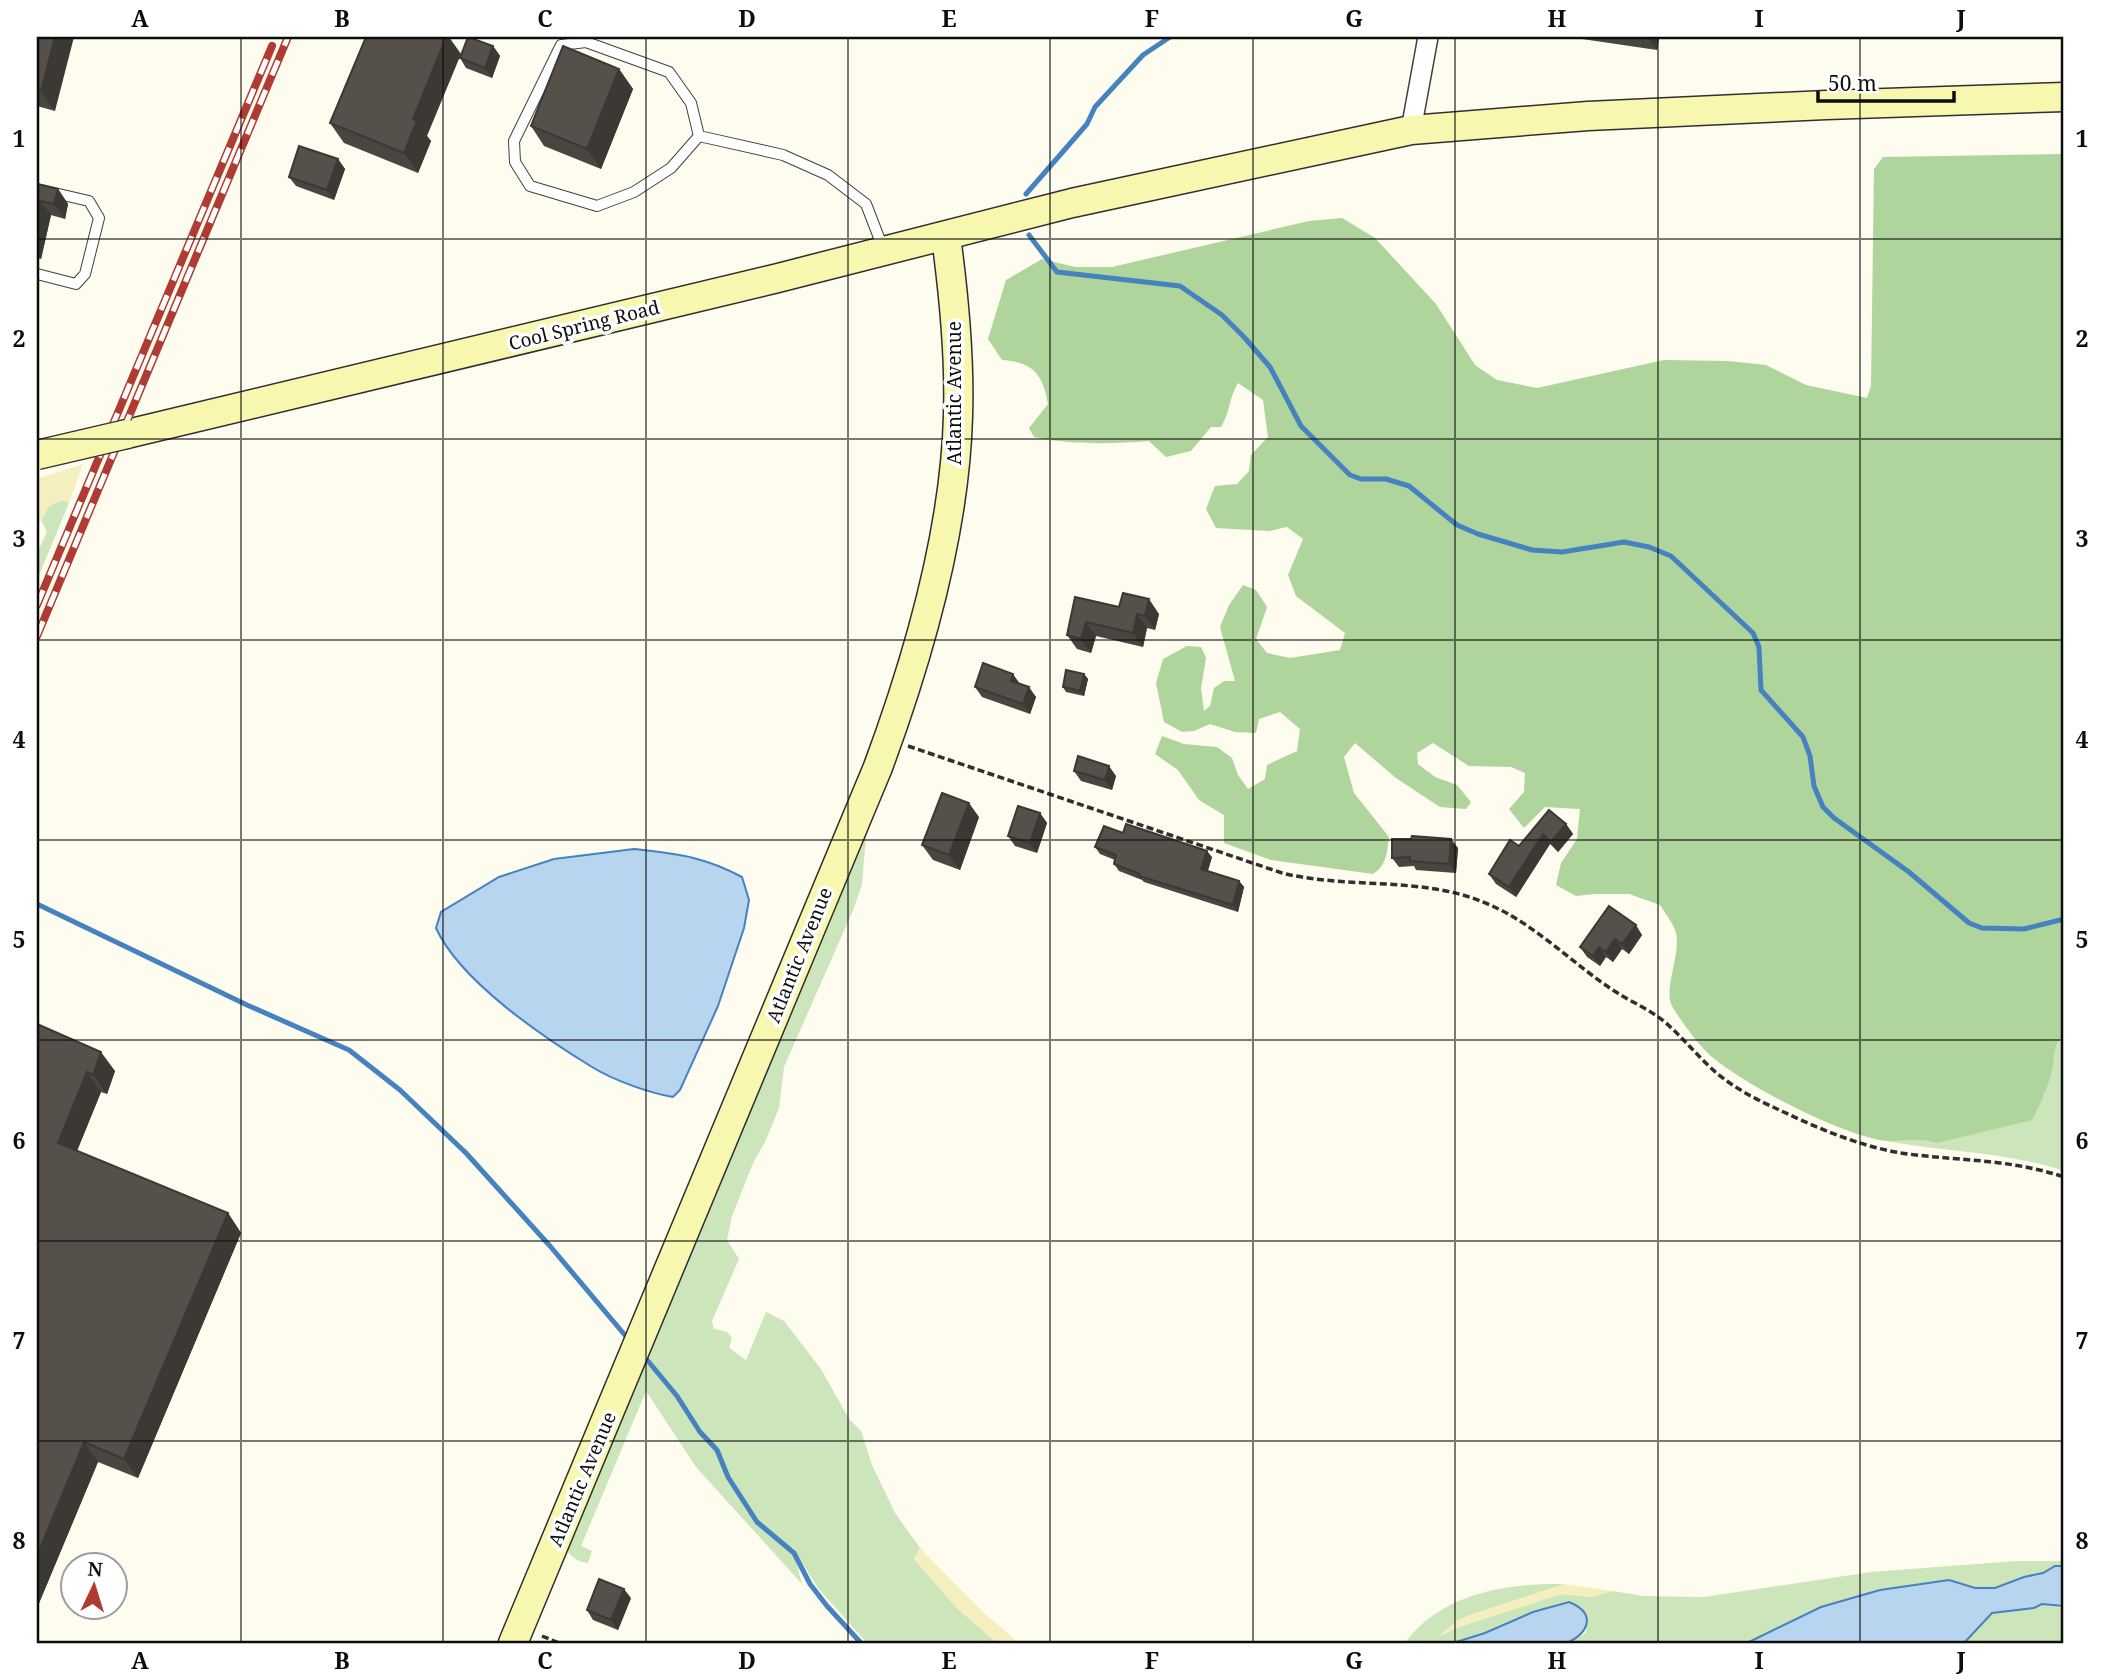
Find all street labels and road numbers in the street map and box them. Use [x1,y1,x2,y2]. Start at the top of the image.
street label: Cool Spring Road [506,294,662,356]
street label: Atlantic Avenue [941,321,967,465]
street label: Atlantic Avenue [760,883,838,1027]
street label: Atlantic Avenue [542,1408,622,1550]

